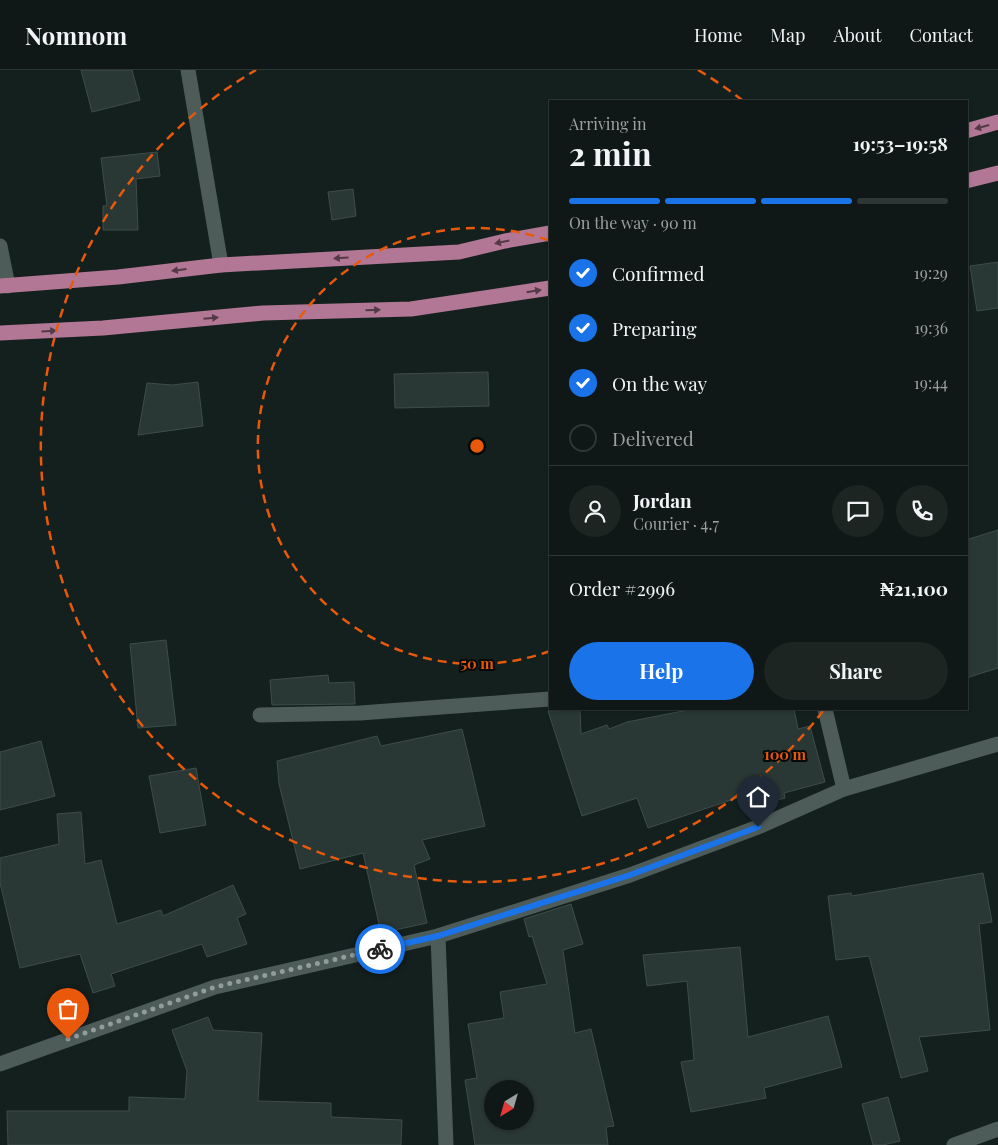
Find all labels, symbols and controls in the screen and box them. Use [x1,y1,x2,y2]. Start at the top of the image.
text: Nomnom [25,19,127,51]
text: Home [694,23,742,47]
text: Map [770,23,805,47]
text: About [833,23,882,47]
text: Contact [910,23,973,47]
text: Arriving in [569,113,647,134]
one-way arrow [975,123,990,131]
text: 19:53–19:58 [853,130,948,156]
text: 2 min [569,131,652,174]
text: On the way · 90 m [569,212,697,233]
one-way arrow [494,238,510,246]
one-way arrow [333,255,349,263]
icon: check [569,259,597,287]
text: Confirmed [612,260,705,286]
text: 19:29 [914,262,948,283]
one-way arrow [171,266,187,274]
one-way arrow [526,286,542,294]
one-way arrow [365,306,381,314]
one-way arrow [203,314,219,322]
icon: check [569,314,597,342]
text: Preparing [612,315,697,341]
text: 19:36 [914,317,948,338]
one-way arrow [41,326,57,334]
icon: check [569,369,597,397]
text: On the way [612,370,707,396]
text: 19:44 [914,372,948,393]
text: Delivered [612,425,694,451]
centre of rings [468,437,486,455]
button: person [569,485,621,537]
button: chat [832,485,884,537]
button: phone [896,485,948,537]
text: Jordan [633,487,692,513]
text: Courier · 4.7 [633,513,719,534]
text: Order #2996 [569,575,675,601]
text: ₦21,100 [880,575,948,601]
button: Help [569,642,754,700]
button: Share [764,642,948,700]
text: 50 m [460,653,494,673]
text: 100 m [764,744,807,764]
pin [737,776,779,827]
icon: home [744,783,772,811]
courier [355,924,405,974]
icon: bike [366,935,394,963]
pin [47,988,89,1039]
icon: bag [54,995,82,1023]
north arrow [484,1080,534,1130]
map controls [484,1080,534,1130]

